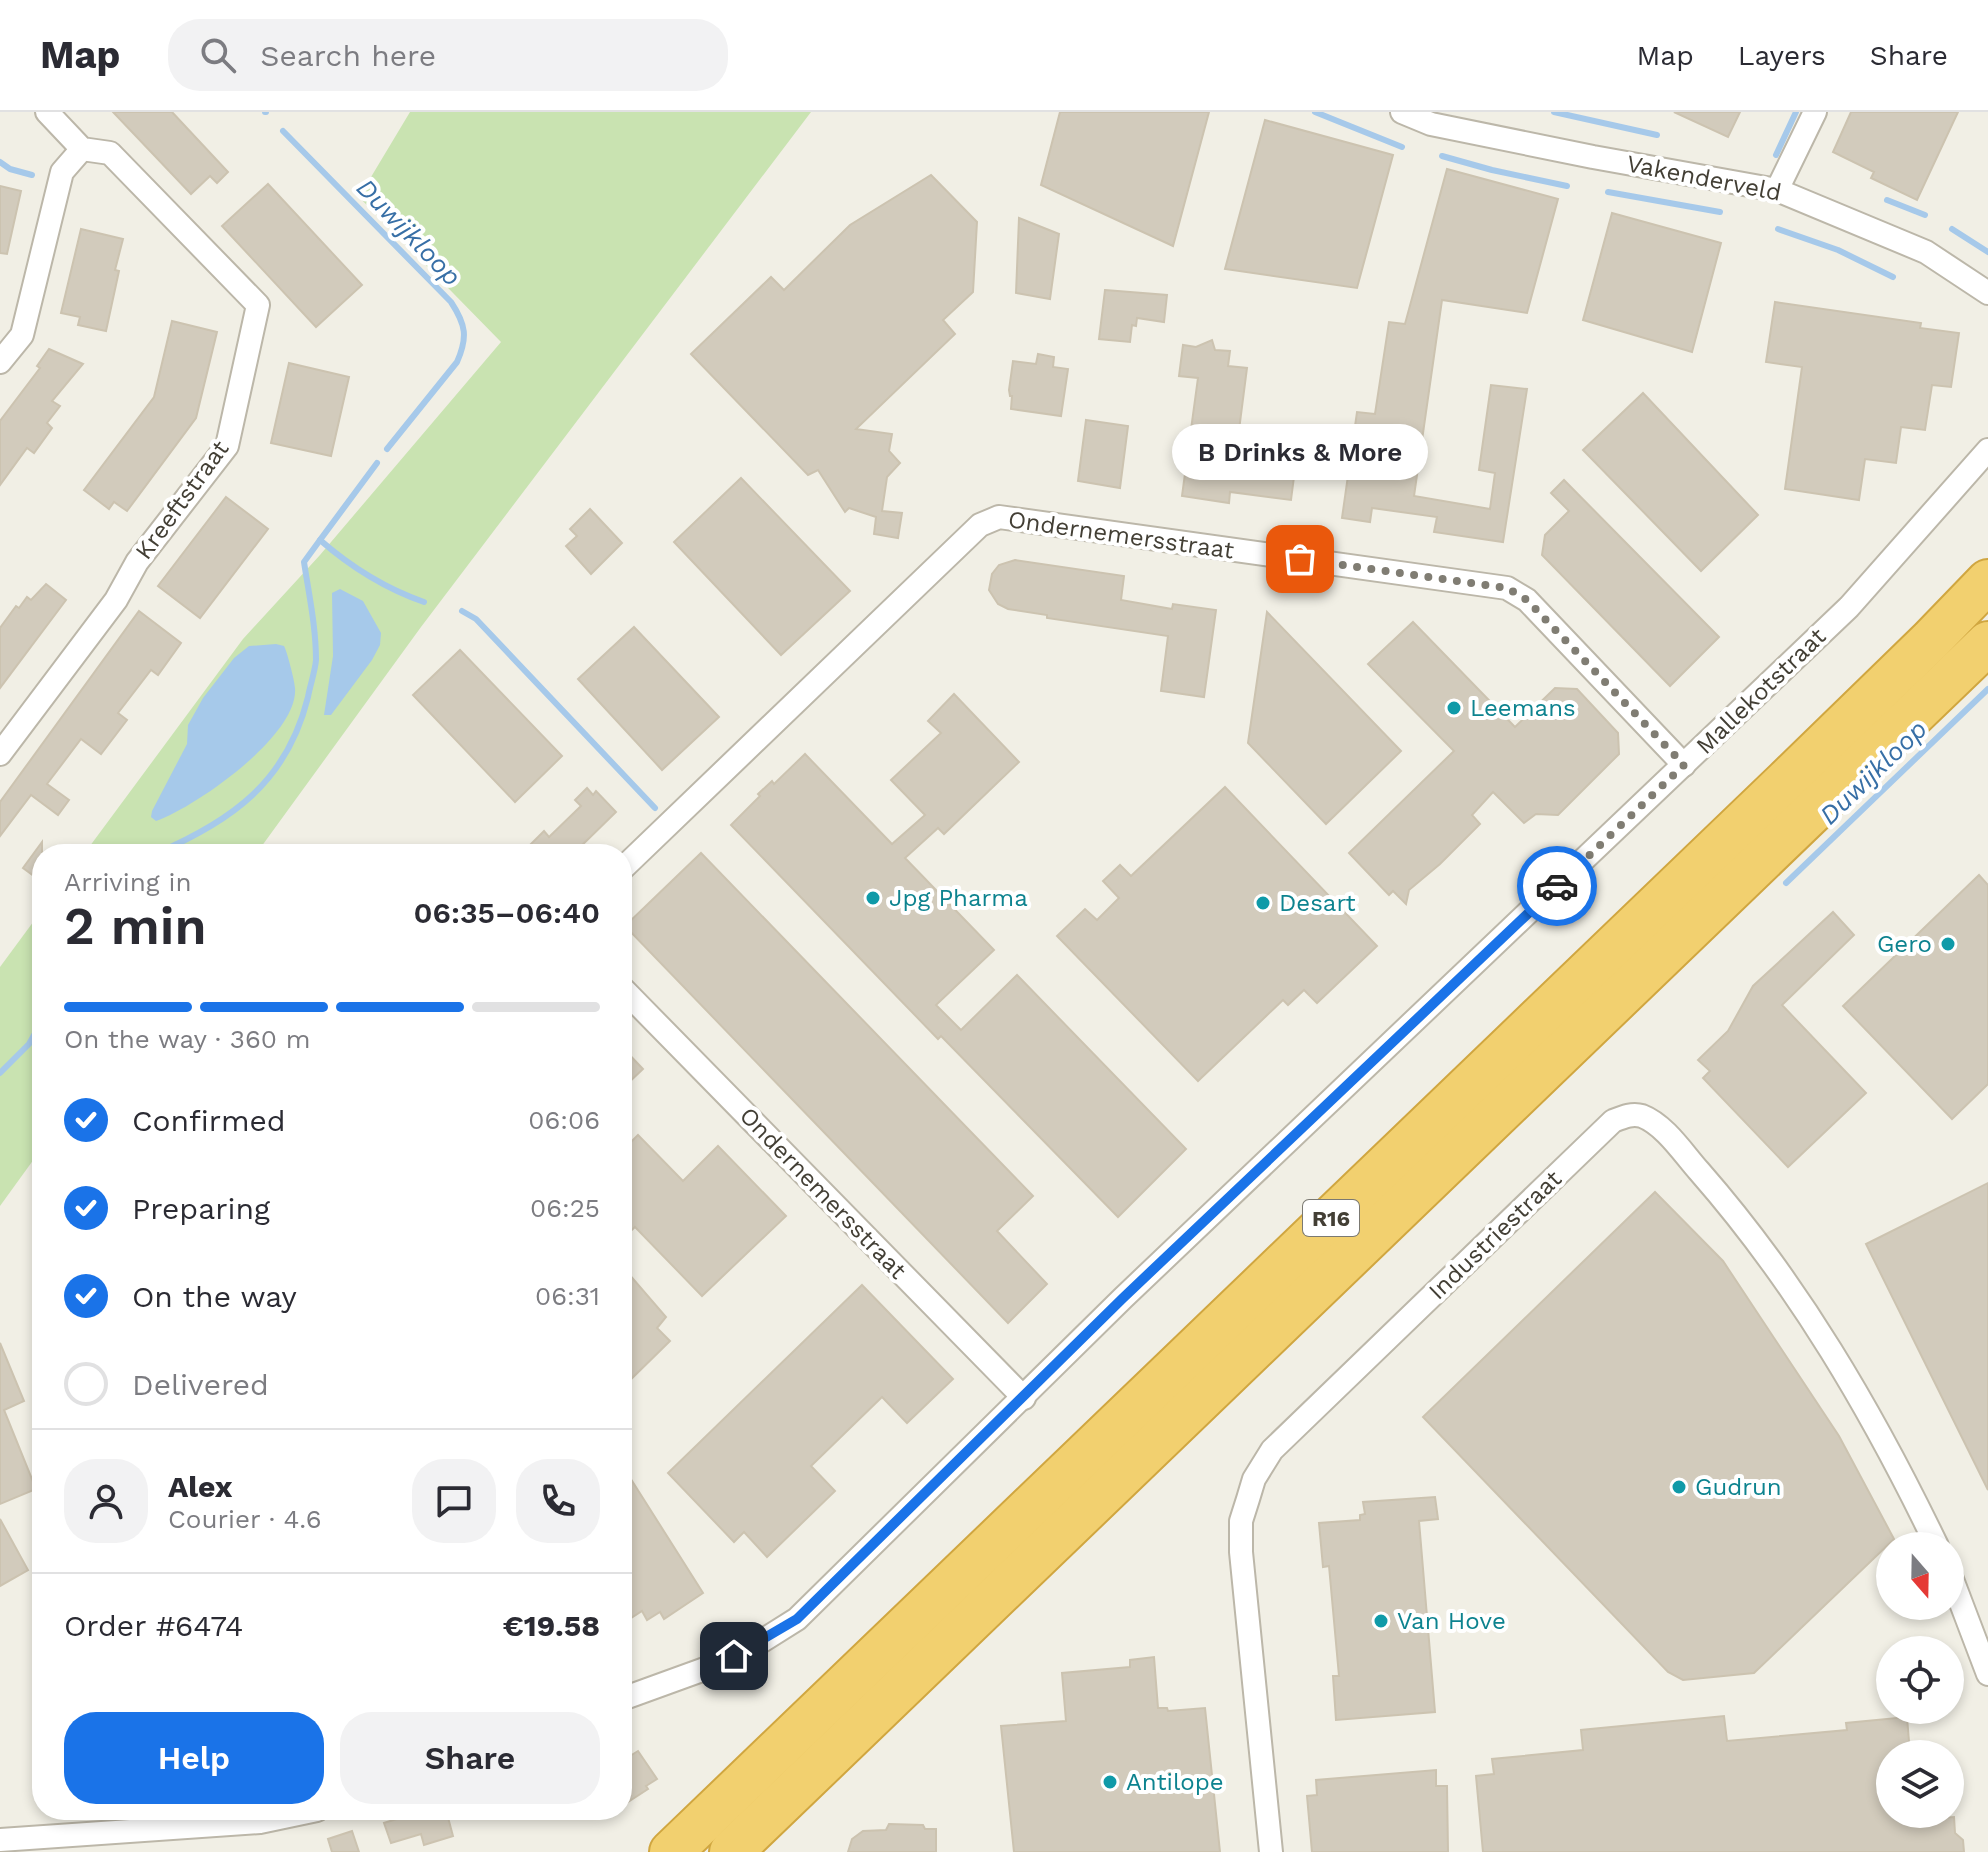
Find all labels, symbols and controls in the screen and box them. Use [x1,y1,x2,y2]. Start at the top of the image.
search box [168,19,728,91]
text: Map [40,33,120,77]
icon: search [196,33,240,77]
text: Search here [260,38,436,73]
text: Map [1637,39,1694,72]
text: Layers [1738,39,1826,72]
text: Share [1870,39,1948,72]
street label: Vakenderveld [1624,149,1784,207]
water label: Duwijkloop [351,172,467,292]
callout: B Drinks & More [1172,423,1428,479]
street label: Kreeftstraat [130,435,234,565]
text: B Drinks & More [1198,437,1402,467]
street label: Ondernemersstraat [1006,505,1236,565]
pin [1266,525,1334,593]
icon: bag [1278,537,1322,581]
street label: Mallekotstraat [1691,622,1831,760]
place label: Leemans [1470,694,1576,722]
marker: Leemans [1445,699,1463,717]
water label: Duwijkloop [1813,714,1933,830]
courier [1517,846,1597,926]
icon: car [1535,864,1579,908]
text: Arriving in [64,867,192,897]
place label: Jpg Pharma [889,884,1028,912]
marker: Jpg Pharma [864,889,882,907]
place label: Desart [1279,889,1356,917]
marker: Desart [1254,894,1272,912]
text: 06:35–06:40 [413,895,600,930]
text: 2 min [64,896,207,957]
place label: Gero [1877,930,1932,958]
marker: Gero [1939,935,1957,953]
text: On the way · 360 m [64,1024,311,1054]
icon: check [64,1098,108,1142]
street label: Ondernemersstraat [734,1101,912,1285]
text: Confirmed [132,1103,286,1138]
text: 06:06 [528,1105,600,1135]
street label: Industriestraat [1423,1165,1567,1305]
icon: check [64,1186,108,1230]
text: Preparing [132,1191,270,1226]
text: 06:25 [530,1193,600,1223]
road number: R16 [1303,1200,1359,1236]
icon: check [64,1274,108,1318]
text: On the way [132,1279,297,1314]
text: 06:31 [535,1281,600,1311]
text: Delivered [132,1367,269,1402]
button: person [64,1459,148,1543]
button: chat [412,1459,496,1543]
button: phone [516,1459,600,1543]
text: Alex [168,1469,232,1504]
place label: Gudrun [1695,1473,1782,1501]
marker: Gudrun [1670,1478,1688,1496]
text: Courier · 4.6 [168,1504,322,1534]
north arrow [1876,1532,1964,1620]
map controls [1876,1532,1964,1828]
place label: Van Hove [1397,1607,1506,1635]
text: Order #6474 [64,1608,243,1643]
text: €19.58 [503,1608,600,1643]
marker: Van Hove [1372,1612,1390,1630]
pin [700,1622,768,1690]
icon: home [712,1634,756,1678]
button: locate [1876,1636,1964,1724]
button: Help [64,1712,324,1804]
button: Share [340,1712,600,1804]
button: layers [1876,1740,1964,1828]
place label: Antilope [1126,1768,1224,1796]
marker: Antilope [1101,1773,1119,1791]

